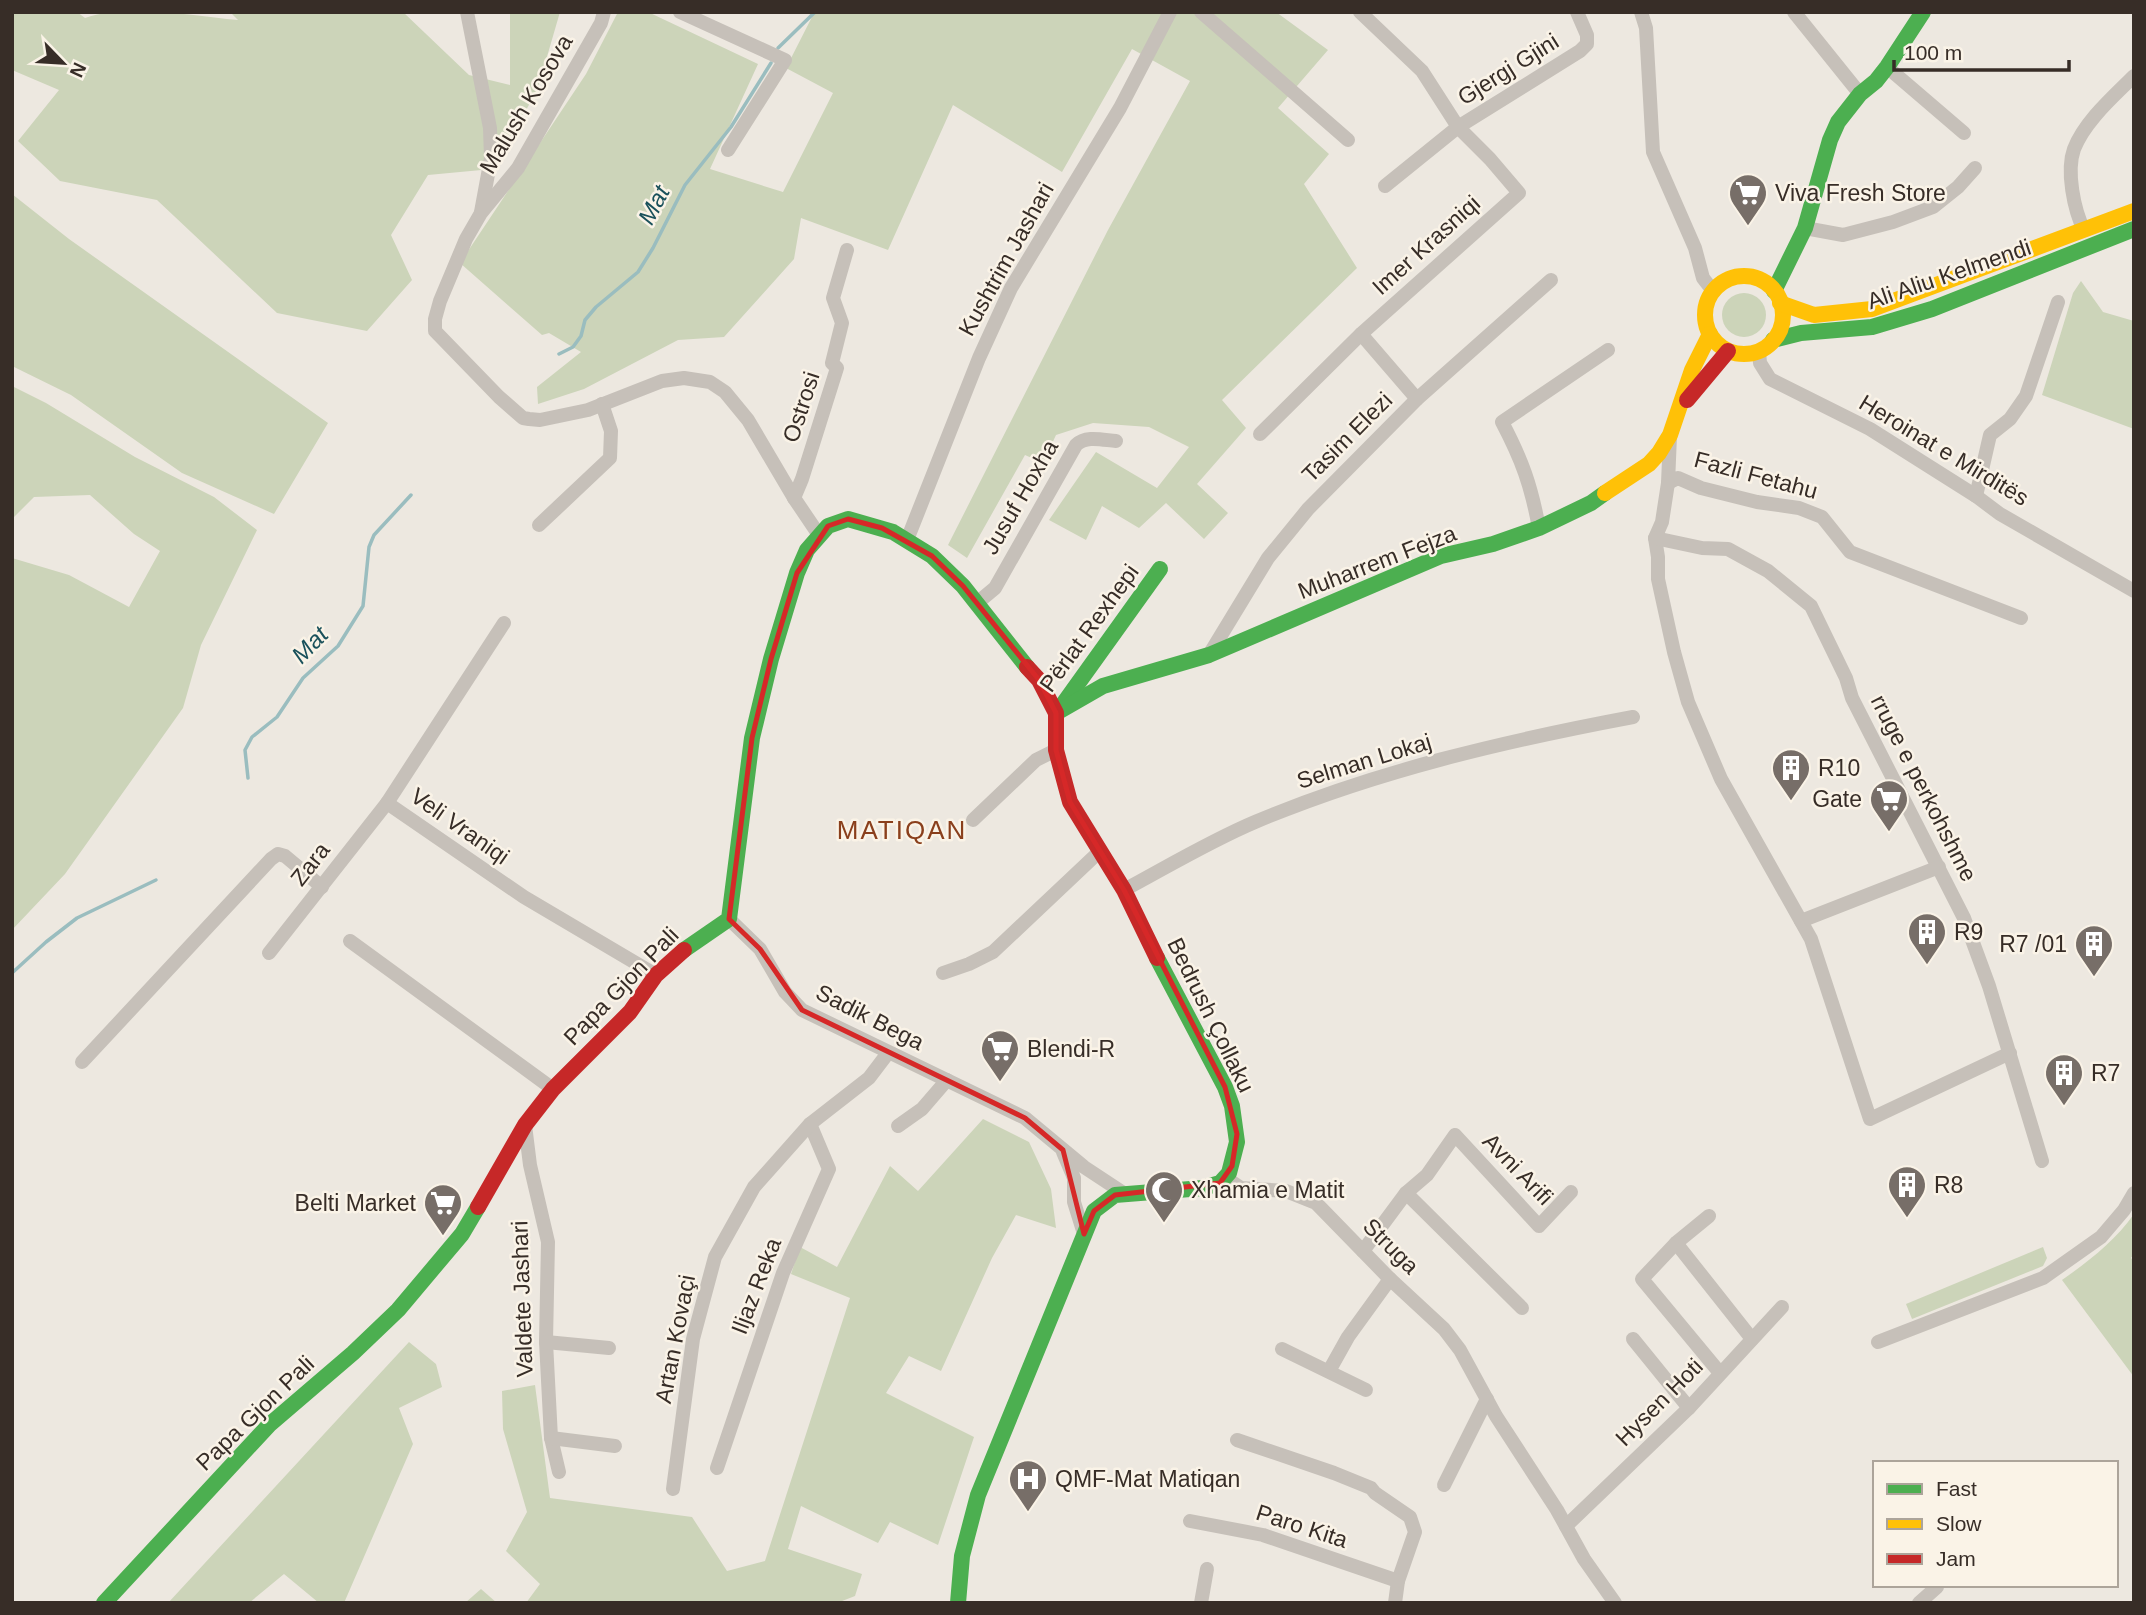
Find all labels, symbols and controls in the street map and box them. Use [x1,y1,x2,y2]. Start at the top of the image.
north arrow [28,28,98,98]
street label: Gjergj Gjini [1453,28,1563,110]
scale bar [1894,28,2069,72]
street label: Malush Kosova [474,30,578,178]
text: 100 m [1904,41,1962,64]
text: N [66,59,90,81]
supermarket icon: Viva Fresh Store [1727,172,1769,227]
street label: Kushtrim Jashari [953,178,1059,340]
water label: Mat [632,180,675,229]
place label: Viva Fresh Store [1775,180,1946,206]
street label: Imer Krasniqi [1367,190,1485,300]
street label: Ali Aliu Kelmendi [1864,234,2034,314]
street label: Ostrosi [777,368,825,446]
street label: Tasim Elezi [1297,387,1397,487]
street label: Heroinat e Mirditës [1855,389,2033,511]
street label: Jusuf Hoxha [977,435,1063,559]
street label: Fazli Fetahu [1692,446,1820,504]
street label: Muharrem Fejza [1294,520,1460,604]
street label: Përlat Rexhepi [1034,559,1144,697]
water label: Mat [286,620,334,668]
street label: rruge e perkohshme [1866,690,1982,886]
street label: Selman Lokaj [1294,728,1434,794]
building icon: R10 [1770,747,1812,802]
place label: R10 [1818,755,1860,781]
supermarket icon: Gate [1868,778,1910,833]
street label: Veli Vraniqi [406,783,514,869]
place label: Gate [1812,786,1862,812]
district label: MATIQAN [837,815,967,845]
street label: Zara [285,837,335,891]
building icon: R9 [1906,911,1948,966]
place label: R9 [1954,919,1983,945]
street label: Papa Gjon Pali [558,922,684,1050]
building icon: R7 /01 [2073,923,2115,978]
place label: R7 /01 [1999,931,2067,957]
street label: Bedrush Çollaku [1162,933,1260,1097]
street label: Sadik Bega [812,979,928,1055]
supermarket icon: Blendi-R [979,1028,1021,1083]
place label: Blendi-R [1027,1036,1115,1062]
building icon: R7 [2043,1052,2085,1107]
place label: R7 [2091,1060,2120,1086]
street label: Avni Arifi [1478,1128,1558,1210]
building icon: R8 [1886,1164,1928,1219]
mosque icon: Xhamia e Matit [1143,1169,1185,1224]
place label: R8 [1934,1172,1963,1198]
place label: Xhamia e Matit [1191,1177,1345,1203]
supermarket icon: Belti Market [422,1182,464,1237]
place label: Belti Market [295,1190,417,1216]
street label: Struga [1358,1213,1424,1279]
street label: Valdete Jashari [506,1220,538,1378]
street label: Iljaz Reka [726,1234,786,1338]
street label: Artan Kovaçi [650,1273,700,1405]
street label: Papa Gjon Pali [191,1350,319,1476]
street label: Hysen Hoti [1610,1353,1708,1451]
hospital icon: QMF-Mat Matiqan [1007,1458,1049,1513]
legend [1873,1461,2118,1587]
place label: QMF-Mat Matiqan [1055,1466,1240,1492]
text: Fast [1936,1477,1977,1500]
street label: Paro Kita [1253,1499,1351,1553]
text: Slow [1936,1512,1982,1535]
text: Jam [1936,1547,1976,1570]

